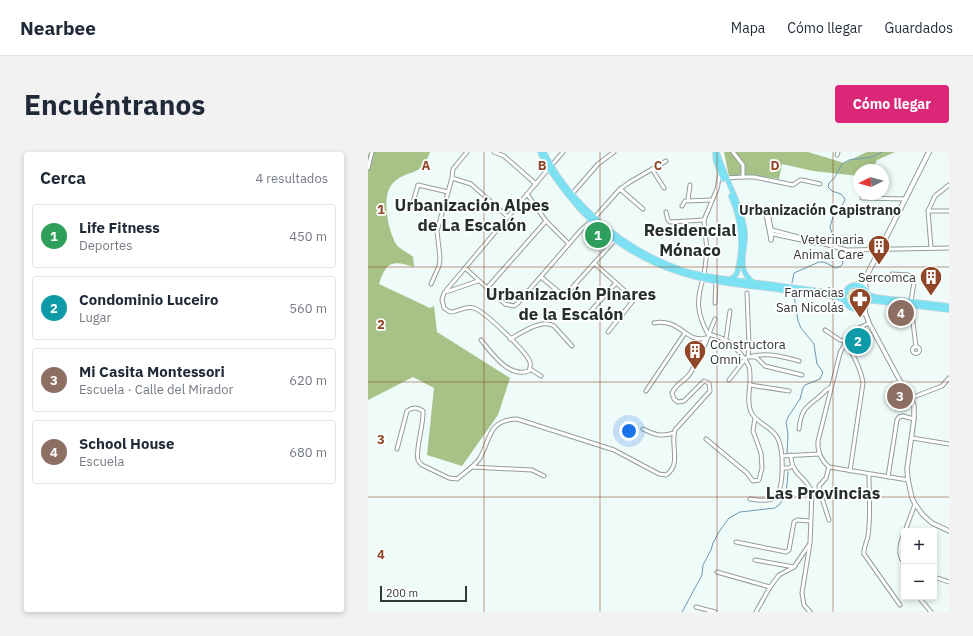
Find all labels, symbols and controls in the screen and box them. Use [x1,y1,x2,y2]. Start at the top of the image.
text: Nearbee [20,16,96,40]
text: Mapa [731,19,765,37]
text: Cómo llegar [787,19,862,37]
text: Guardados [884,19,953,37]
button: Cómo llegar [835,85,949,123]
text: Encuéntranos [24,86,205,123]
text: A [422,157,431,174]
text: B [538,157,547,174]
text: C [654,157,663,174]
text: D [770,157,780,174]
north arrow [853,164,889,200]
text: Cerca [40,167,86,189]
text: 4 resultados [255,170,328,187]
district label: Urbanización Alpes de La Escalón [395,194,550,236]
text: 1 [377,201,385,218]
district label: Urbanización Capistrano [739,201,901,219]
text: Life Fitness [79,218,160,237]
district label: Residencial Mónaco [644,219,736,261]
pin: 1 [585,220,611,250]
text: 1 [50,228,58,245]
text: 450 m [289,228,327,245]
place label: Veterinaria Animal Care [793,231,864,263]
building icon: Veterinaria Animal Care [866,233,892,266]
text: Deportes [79,237,132,254]
building icon: Sercomca [918,264,944,297]
place label: Sercomca [858,269,916,286]
district label: Urbanización Pinares de la Escalón [486,283,657,325]
place label: Farmacias San Nicolás [776,284,844,316]
pharmacy icon: Farmacias San Nicolás [847,286,873,319]
text: Condominio Luceiro [79,290,218,309]
pin: 4 [888,298,914,328]
text: 2 [50,300,58,317]
text: 560 m [289,300,327,317]
text: Lugar [79,309,111,326]
text: 2 [377,316,385,333]
pin: 2 [845,326,871,356]
place label: Constructora Omni [710,336,786,368]
building icon: Constructora Omni [682,338,708,371]
text: Mi Casita Montessori [79,362,225,381]
text: 3 [50,372,58,389]
text: 620 m [289,372,327,389]
text: Escuela · Calle del Mirador [79,381,233,398]
pin: 3 [887,381,913,411]
your location [619,421,639,441]
text: 3 [377,431,385,448]
text: School House [79,434,174,453]
text: 4 [50,444,58,461]
text: 680 m [289,444,327,461]
text: Escuela [79,453,124,470]
district label: Las Provincias [766,482,881,504]
map controls [901,528,937,600]
button: + [901,528,937,564]
text: 4 [377,546,385,563]
button: − [901,564,937,600]
scale bar [380,584,467,603]
text: 200 m [386,586,418,600]

